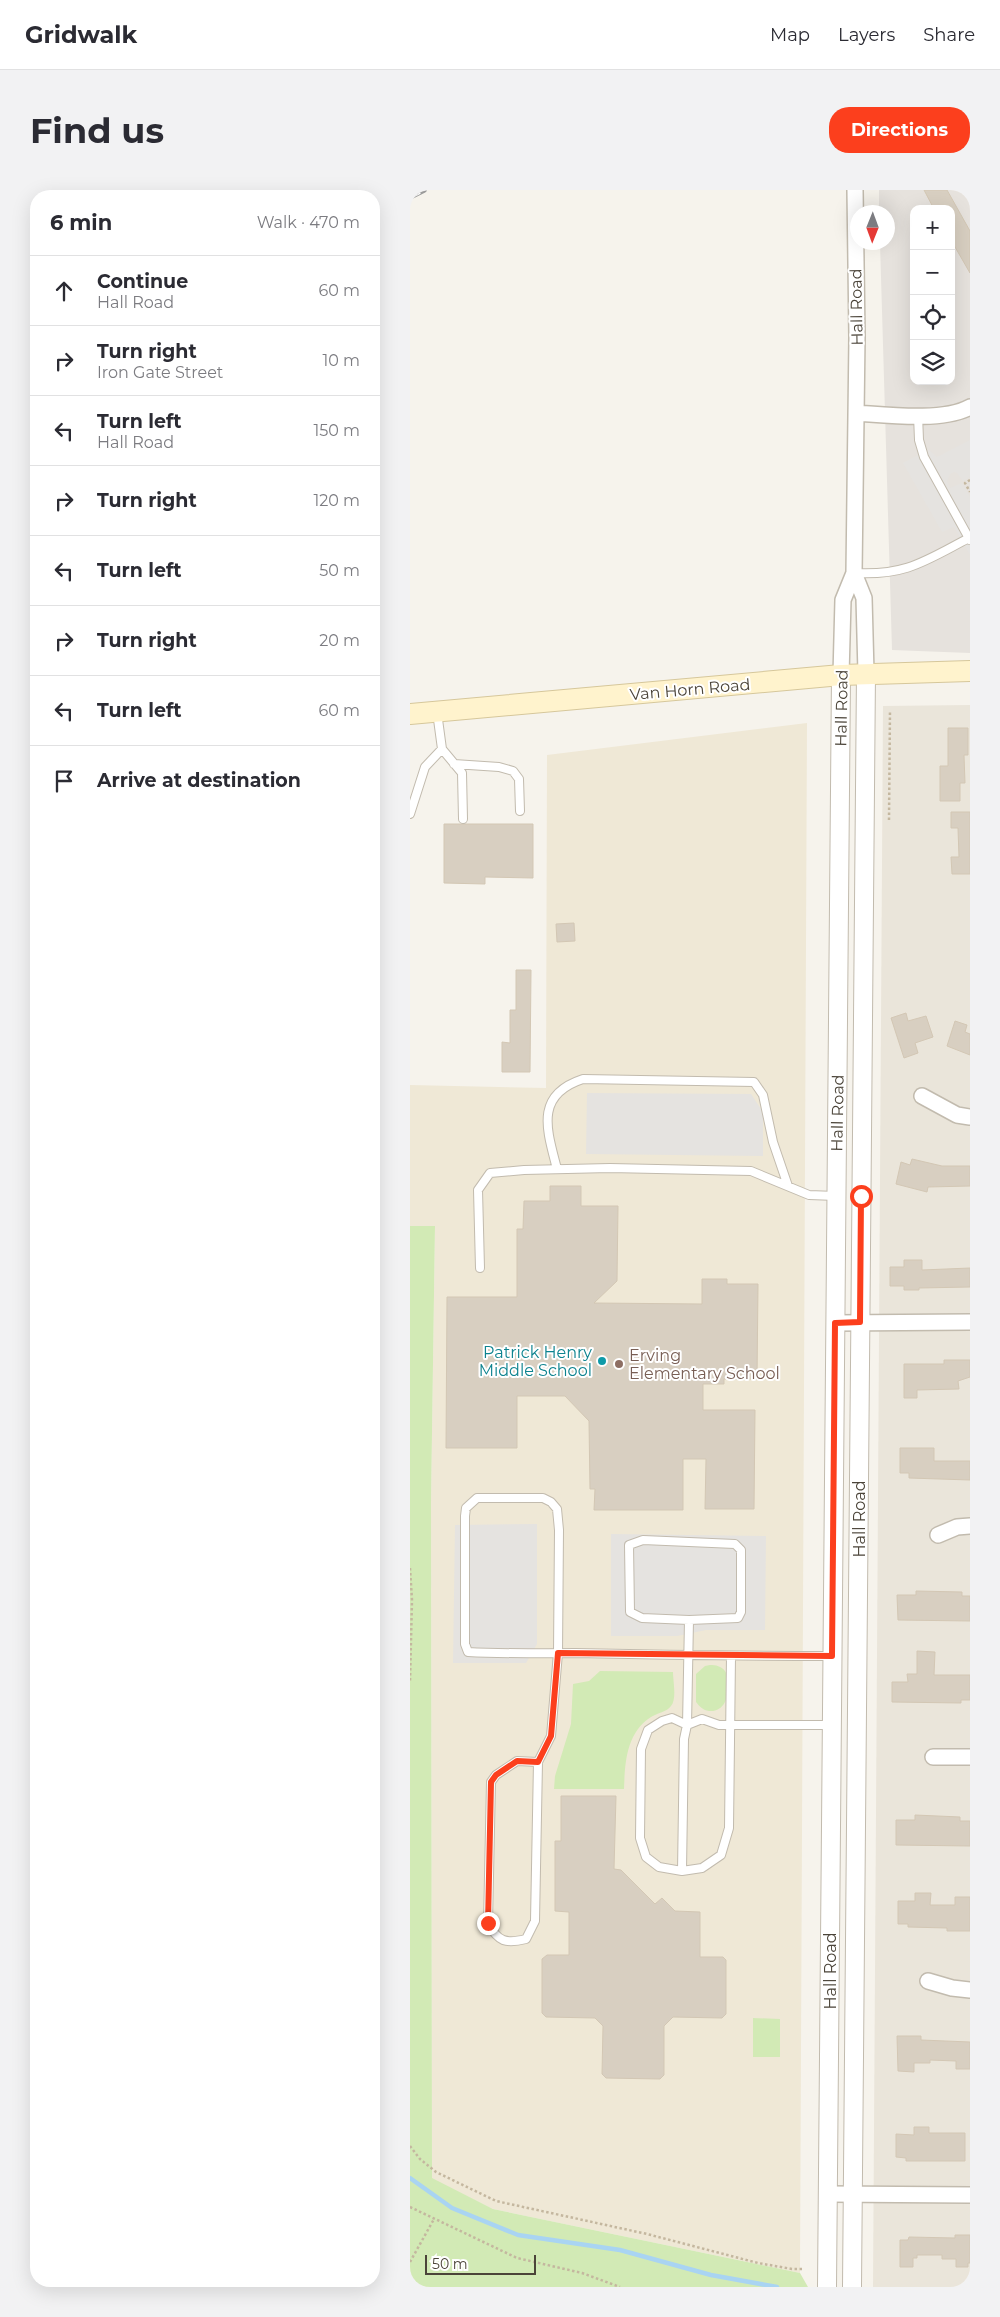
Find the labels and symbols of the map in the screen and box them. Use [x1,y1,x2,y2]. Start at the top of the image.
north arrow [850,205,895,250]
street label: Hall Road [846,268,867,346]
street label: Hall Road [831,669,852,747]
street label: Van Horn Road [629,675,751,704]
street label: Hall Road [827,1074,848,1152]
route start [850,1185,873,1208]
place label: Patrick Henry Middle School [479,1343,592,1380]
place label: Erving Elementary School [629,1346,780,1383]
marker: Patrick Henry Middle School [596,1355,608,1367]
marker: Erving Elementary School [613,1358,625,1370]
street label: Hall Road [850,1480,869,1558]
route end [477,1912,500,1935]
street label: Hall Road [821,1932,840,2010]
scale bar [425,2252,536,2275]

